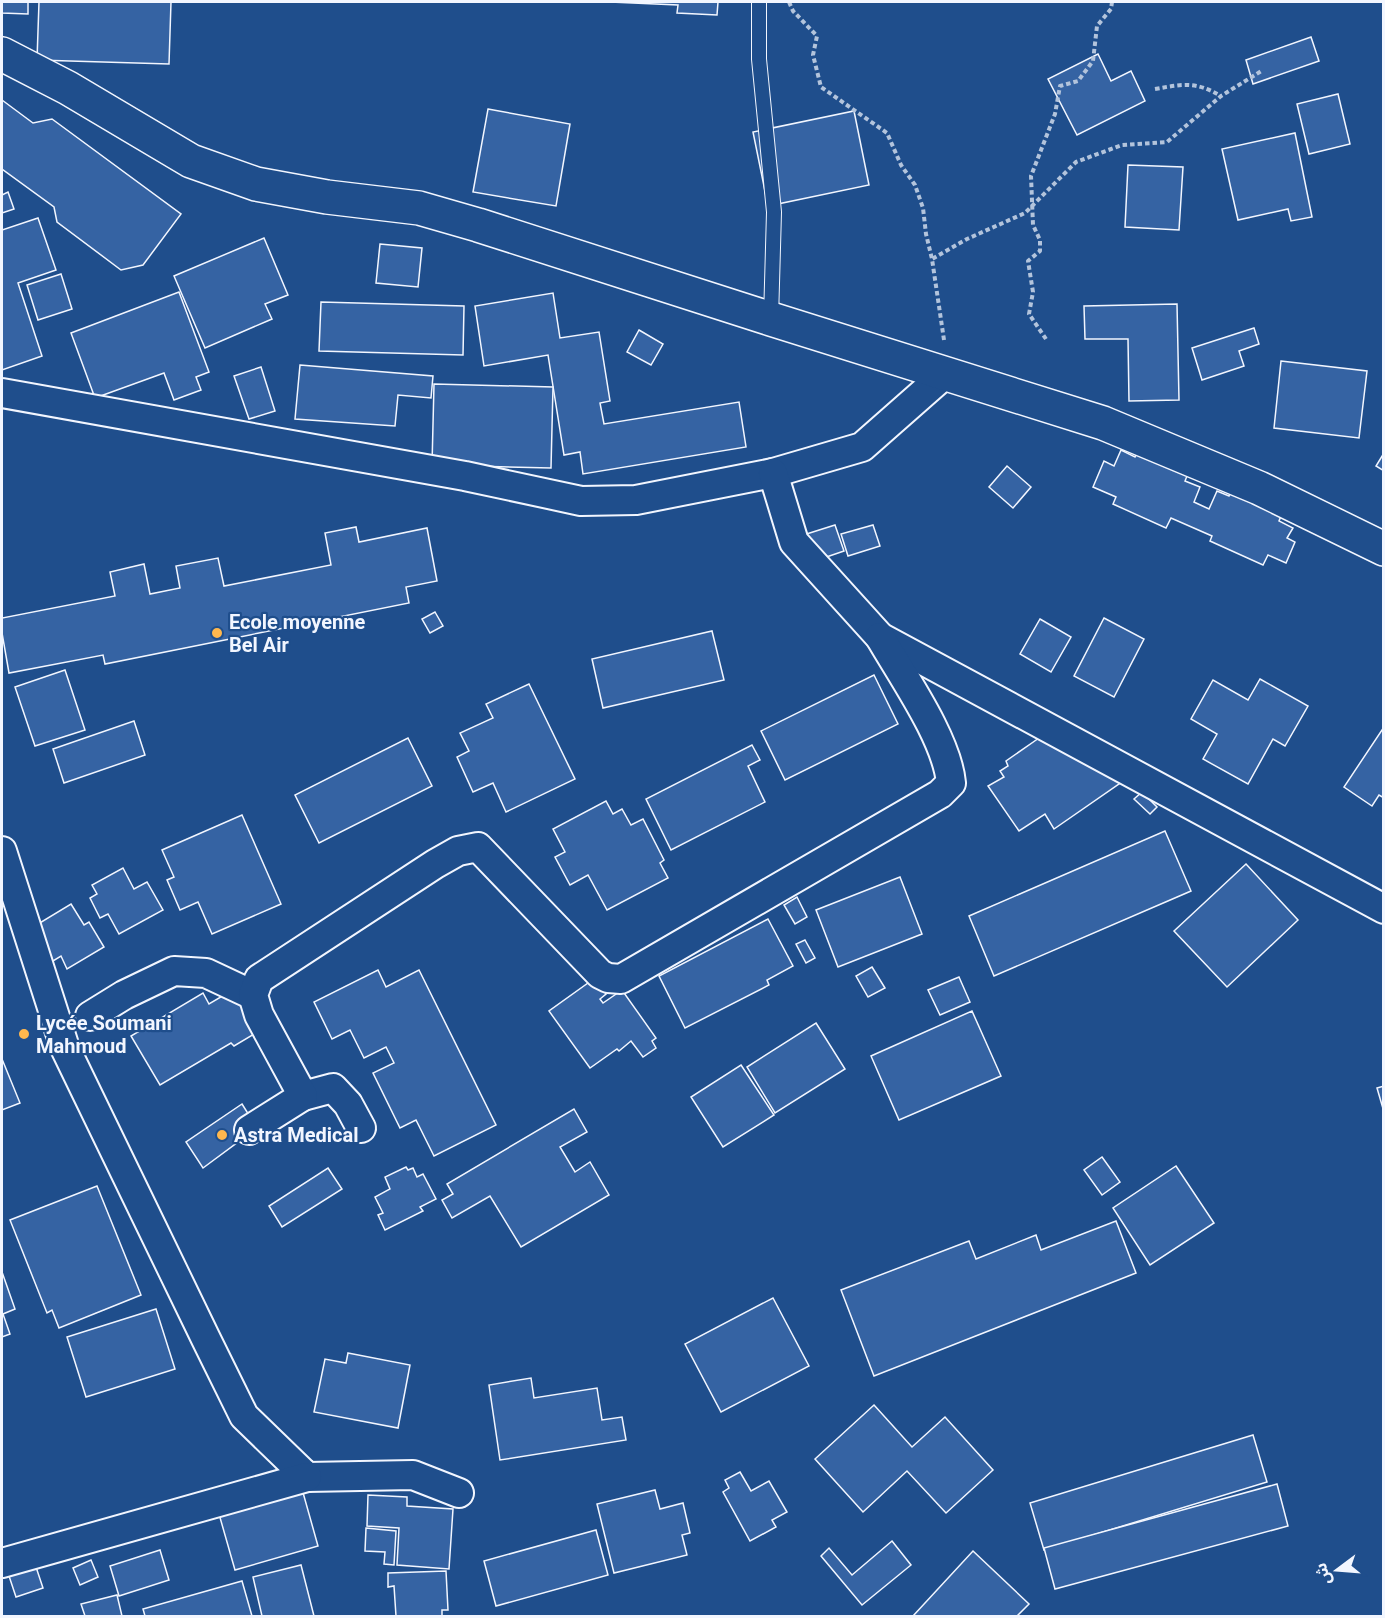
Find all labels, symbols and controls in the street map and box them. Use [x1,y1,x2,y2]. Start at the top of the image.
place label: Ecole moyenne Bel Air [229,610,365,657]
marker: Ecole moyenne Bel Air [210,626,224,640]
place label: Lycée Soumani Mahmoud [36,1011,172,1058]
marker: Lycée Soumani Mahmoud [17,1027,31,1041]
place label: Astra Medical [234,1123,358,1147]
marker: Astra Medical [215,1128,229,1142]
north arrow [1307,1540,1367,1600]
text: ش [1311,1561,1335,1587]

